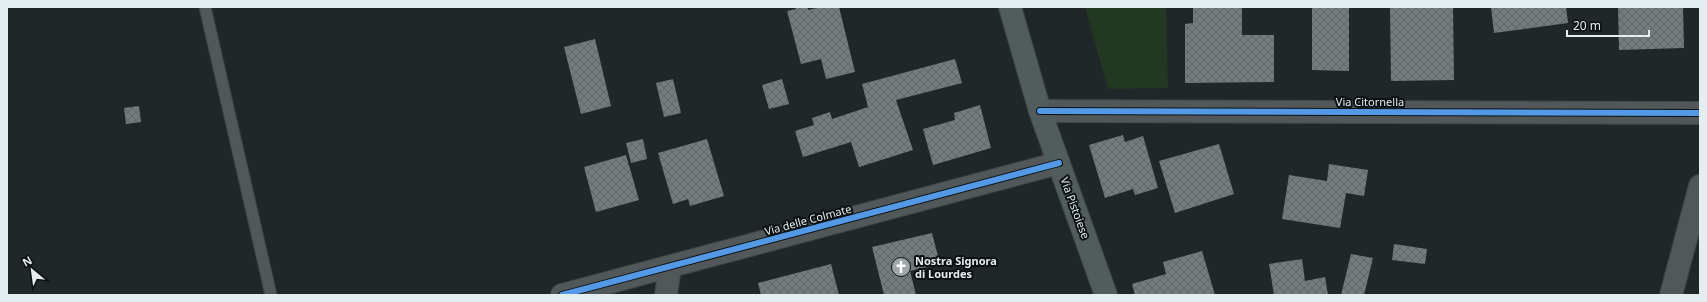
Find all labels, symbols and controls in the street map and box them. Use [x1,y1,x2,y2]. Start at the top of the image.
scale bar [1567,12,1649,38]
text: 20 m [1573,17,1601,34]
street label: Via Citornella [1336,94,1404,109]
street label: Via Pistoiese [1057,175,1094,241]
street label: Via delle Colmate [763,201,853,238]
north arrow [12,250,52,290]
text: N [19,252,34,270]
place label: Nostra Signora di Lourdes [915,253,997,281]
church icon: Nostra Signora di Lourdes [890,256,912,278]

